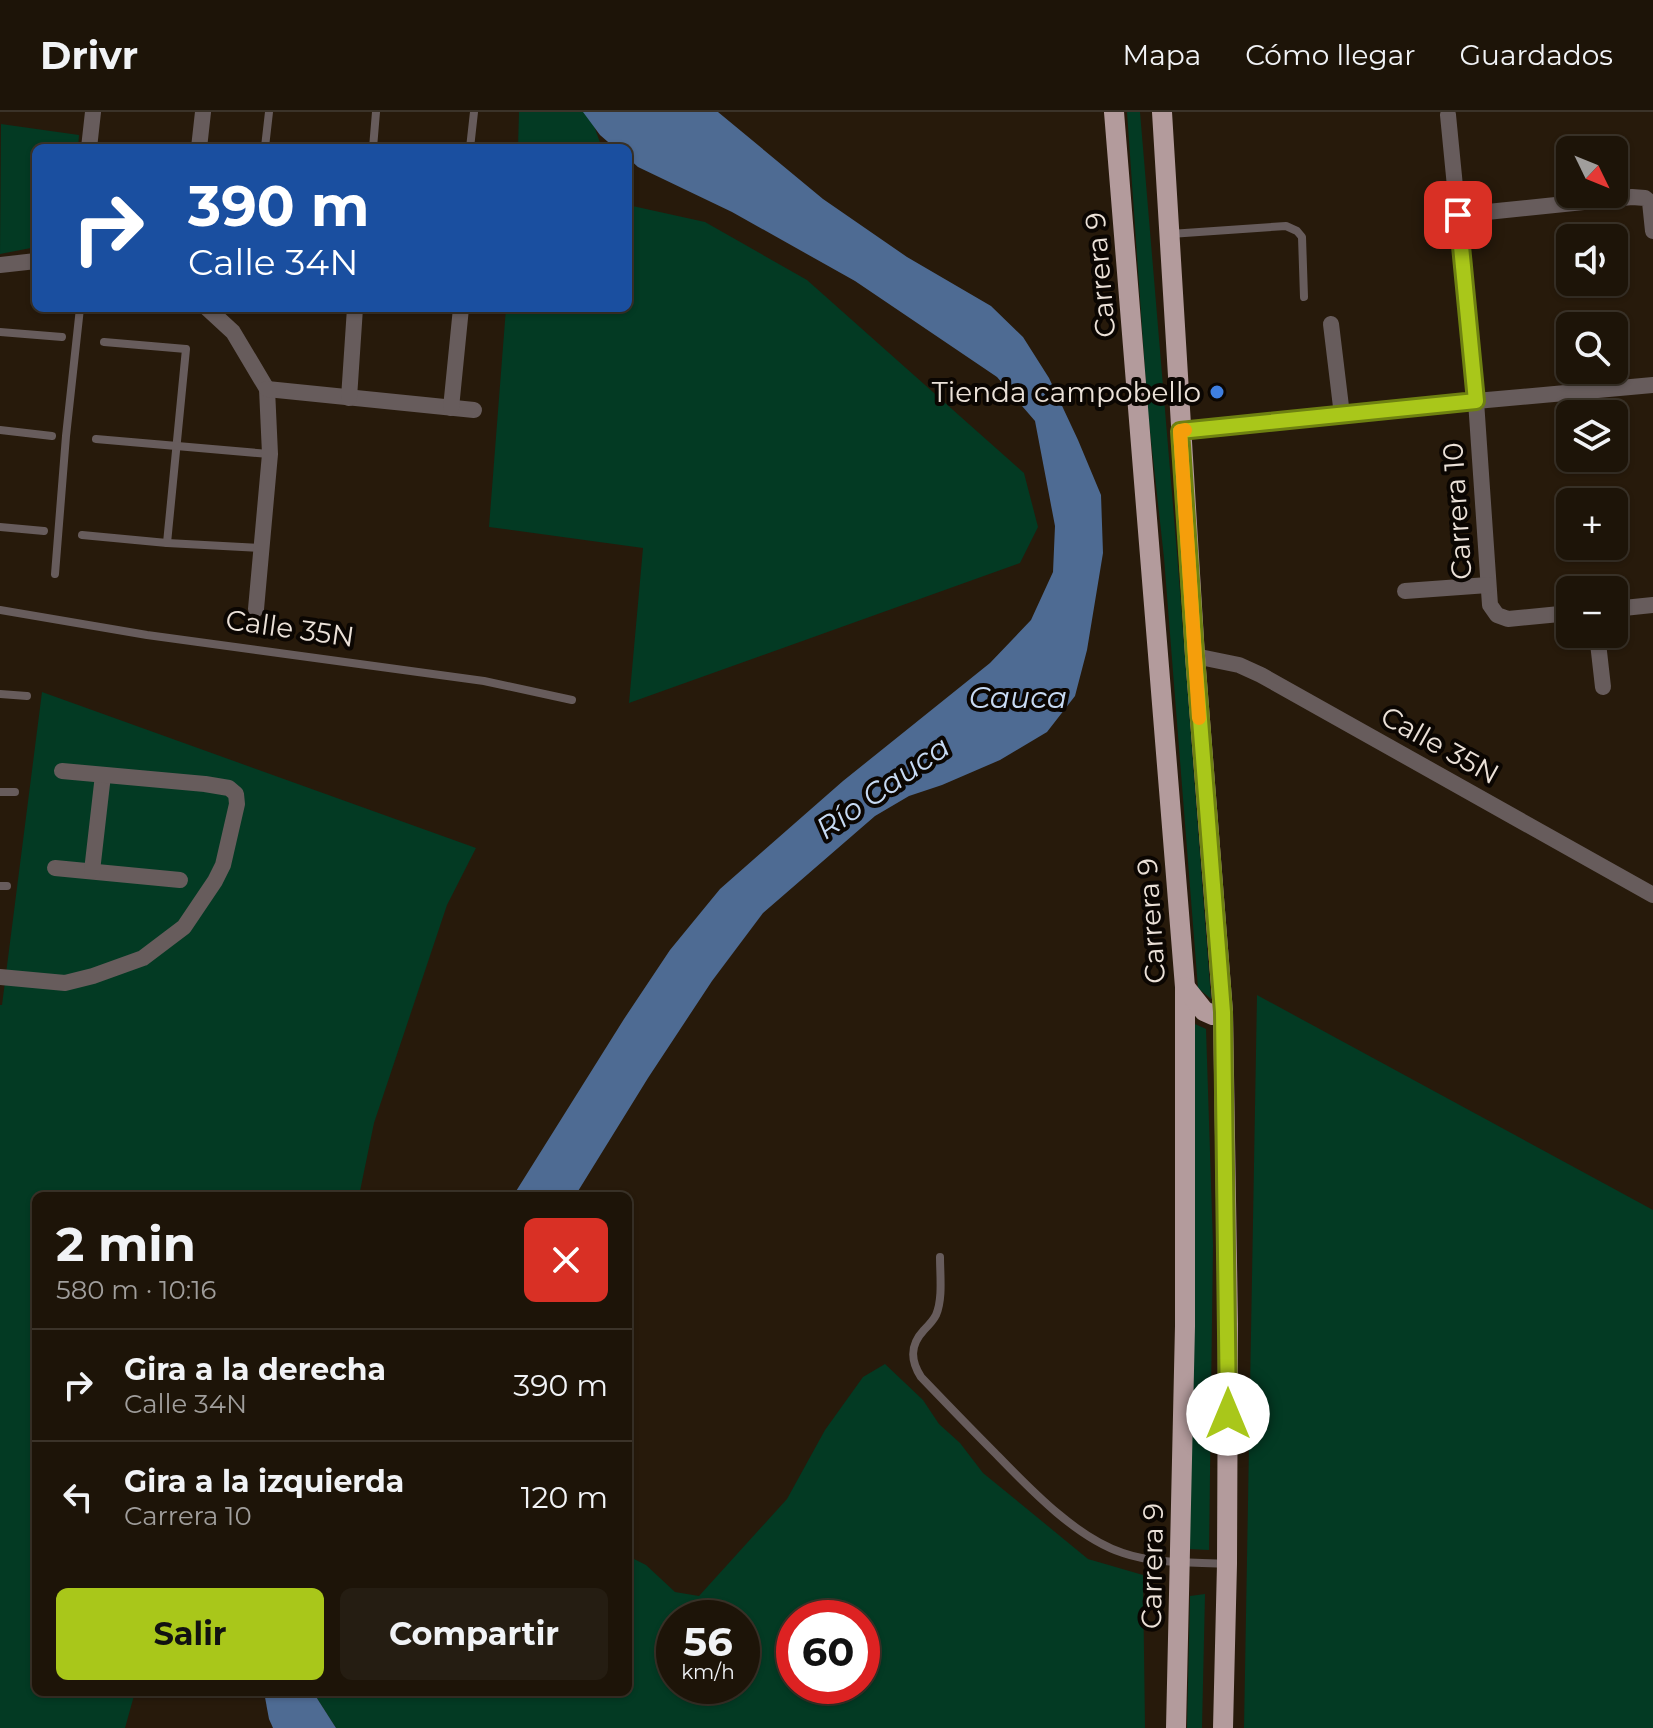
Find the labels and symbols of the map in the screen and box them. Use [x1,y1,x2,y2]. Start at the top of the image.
north arrow [1556,136,1628,208]
pin [1424,181,1492,249]
street label: Carrera 9 [1078,211,1122,339]
place label: Tienda campobello [932,375,1201,409]
marker: Tienda campobello [1208,383,1226,401]
street label: Carrera 10 [1435,441,1479,581]
street label: Calle 35N [223,602,357,654]
water label: Cauca [969,679,1067,716]
street label: Calle 35N [1375,699,1505,791]
water label: Río Cauca [809,728,957,847]
street label: Carrera 9 [1130,857,1172,985]
position arrow [1186,1372,1270,1456]
street label: Carrera 9 [1134,1503,1170,1629]
speed limit sign: 60 [776,1600,880,1704]

